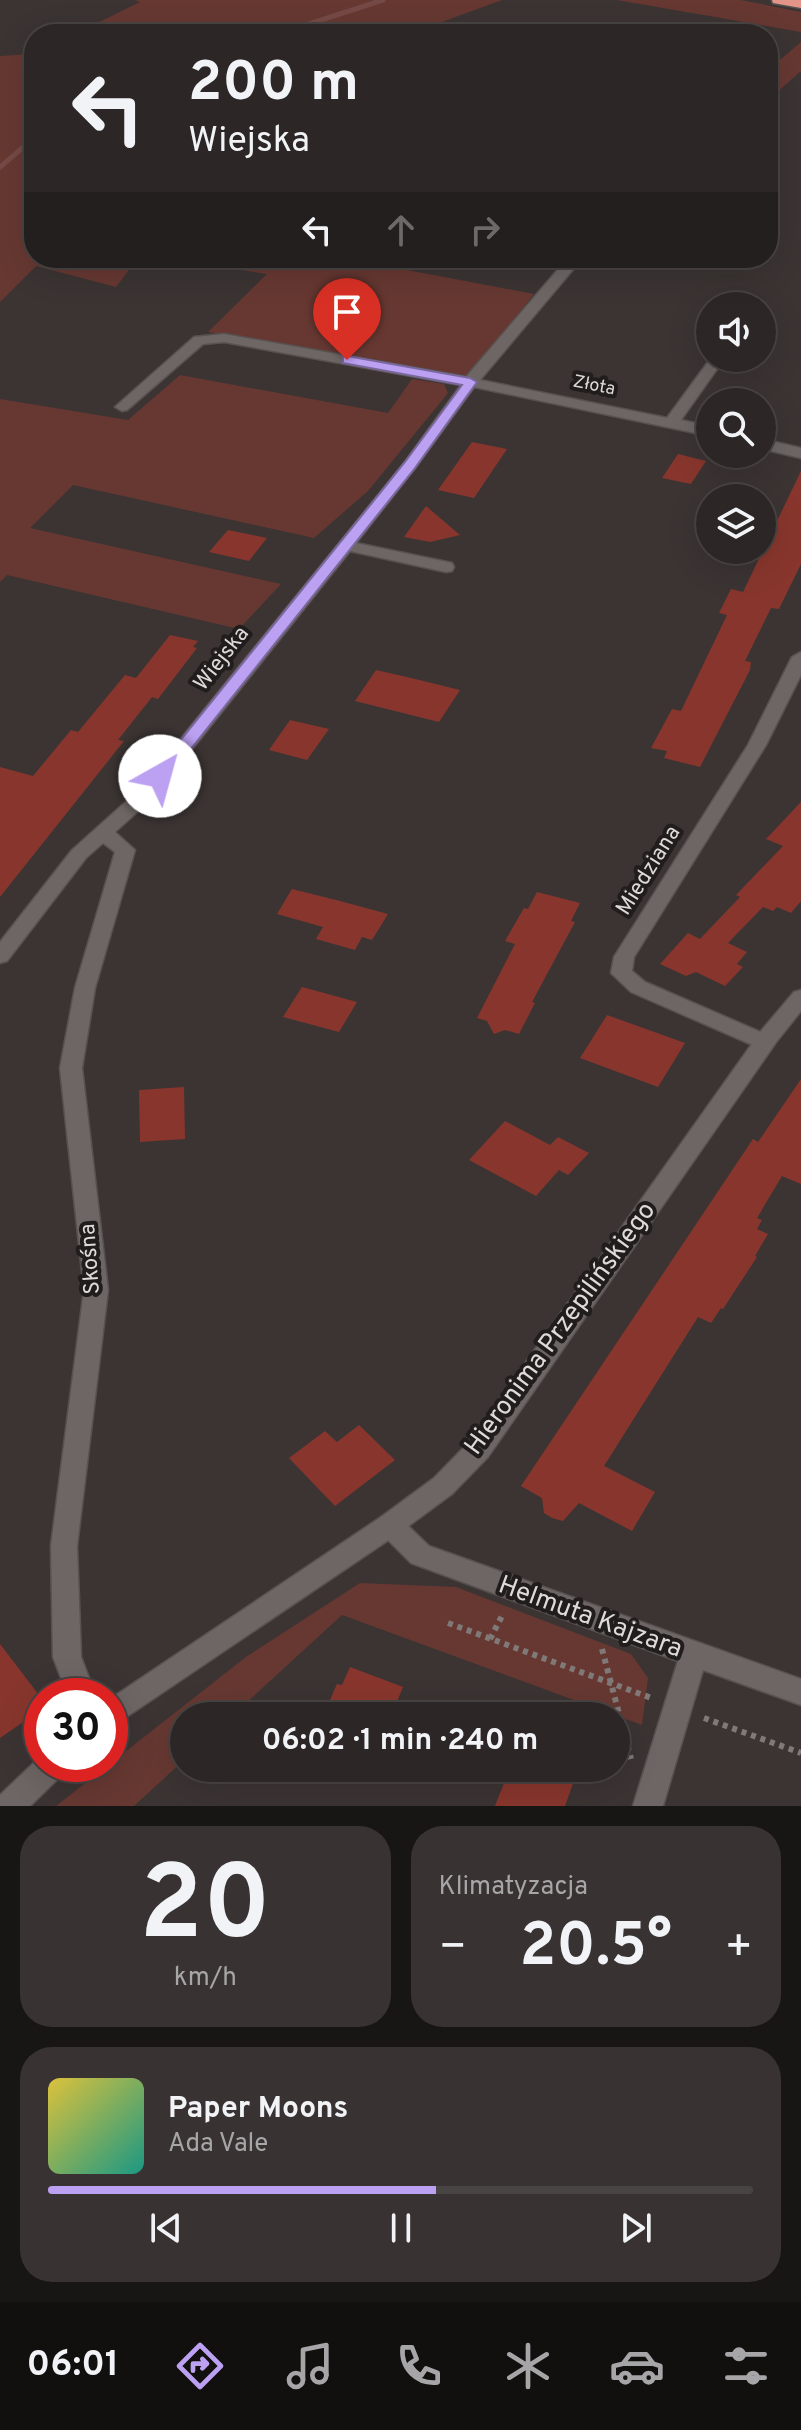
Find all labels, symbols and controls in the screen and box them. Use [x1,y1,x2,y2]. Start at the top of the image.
text: 200 m [188,50,359,120]
icon: left [56,56,160,160]
text: Wiejska [188,119,310,165]
icon: left [295,208,339,252]
icon: ahead [379,208,423,252]
icon: right [463,208,507,252]
pin [313,278,381,360]
icon: arrive [325,290,369,334]
map controls [696,292,776,564]
button: sound [696,292,776,372]
street label: Złota [571,371,617,401]
button: search [696,388,776,468]
button: layers [696,484,776,564]
street label: Wiejska [188,621,256,697]
position arrow [118,734,202,818]
street label: Miedziana [611,821,687,921]
street label: Hieronima Przepilińskiego [458,1196,664,1462]
street label: Skośna [75,1223,107,1295]
street label: Helmuta Kajzara [494,1569,686,1667]
speed limit sign: 30 [24,1678,128,1782]
text: 06:02 · 1 min · 240 m [262,1723,538,1760]
text: 20 [139,1844,271,1976]
text: Klimatyzacja [439,1871,588,1904]
text: 20.5° [520,1911,672,1987]
text: − [439,1921,467,1977]
text: + [725,1921,753,1977]
text: km/h [174,1962,237,1995]
text: Paper Moons [168,2091,348,2128]
text: Ada Vale [168,2128,268,2161]
icon: previous [144,2206,188,2250]
icon: pause [379,2206,423,2250]
icon: next [614,2206,658,2250]
icon: directions [172,2338,228,2394]
icon: music [282,2338,338,2394]
icon: phone [391,2338,447,2394]
icon: climate [500,2338,556,2394]
icon: car [609,2338,665,2394]
icon: filters [718,2338,774,2394]
text: 06:01 [27,2343,119,2389]

